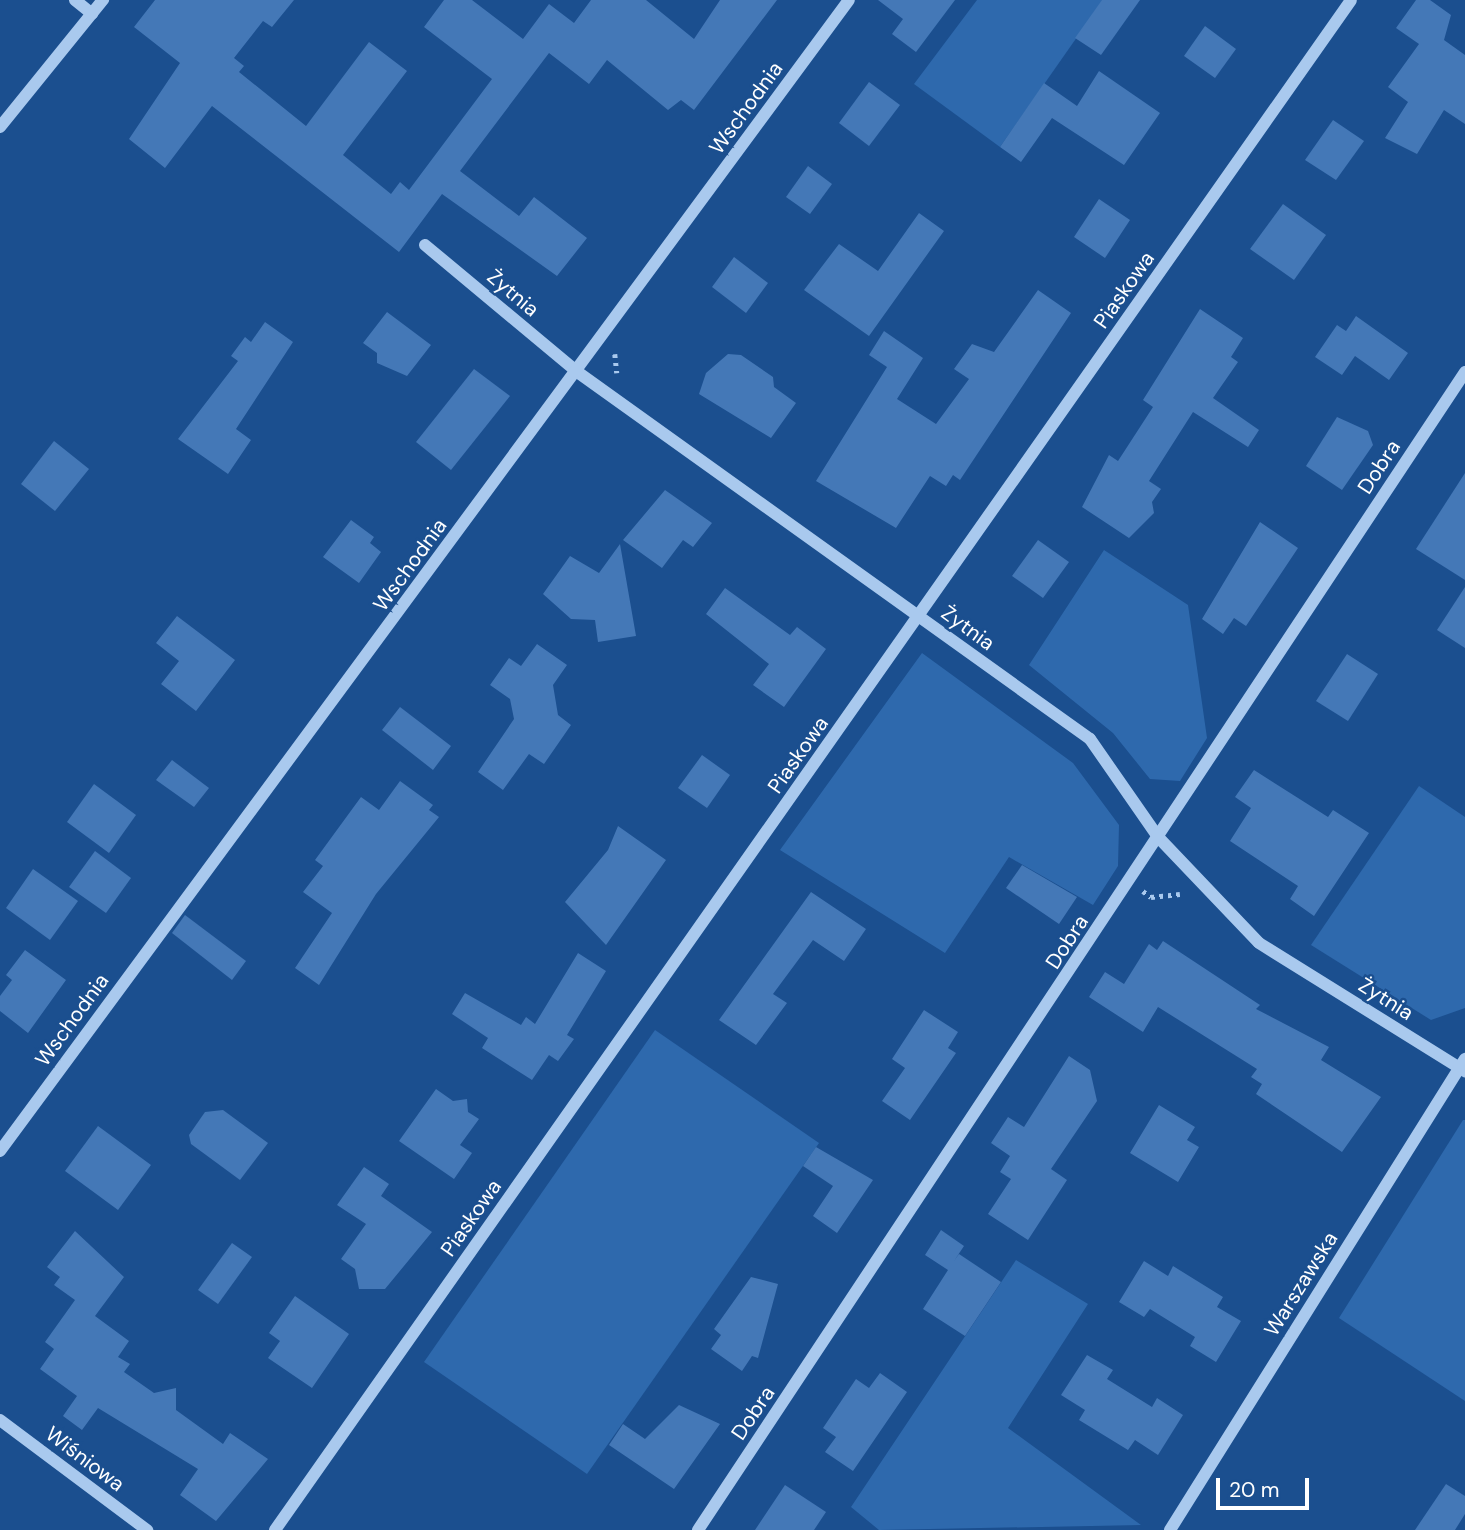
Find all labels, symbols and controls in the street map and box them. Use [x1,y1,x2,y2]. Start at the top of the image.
street label: Wschodnia [704,57,788,159]
street label: Piaskowa [1088,247,1160,333]
street label: Żytnia [482,264,544,322]
street label: Dobra [1352,435,1406,499]
street label: Wschodnia [368,514,452,616]
street label: Żytnia [936,600,1000,656]
street label: Piaskowa [762,712,834,798]
street label: Dobra [1040,910,1094,974]
street label: Wschodnia [30,969,114,1071]
street label: Żytnia [1354,972,1418,1026]
street label: Piaskowa [435,1175,507,1261]
street label: Warszawska [1259,1227,1343,1341]
street label: Dobra [726,1381,780,1445]
street label: Wiśniowa [41,1421,129,1497]
scale bar [1220,1464,1313,1508]
text: 20 m [1229,1476,1280,1504]

